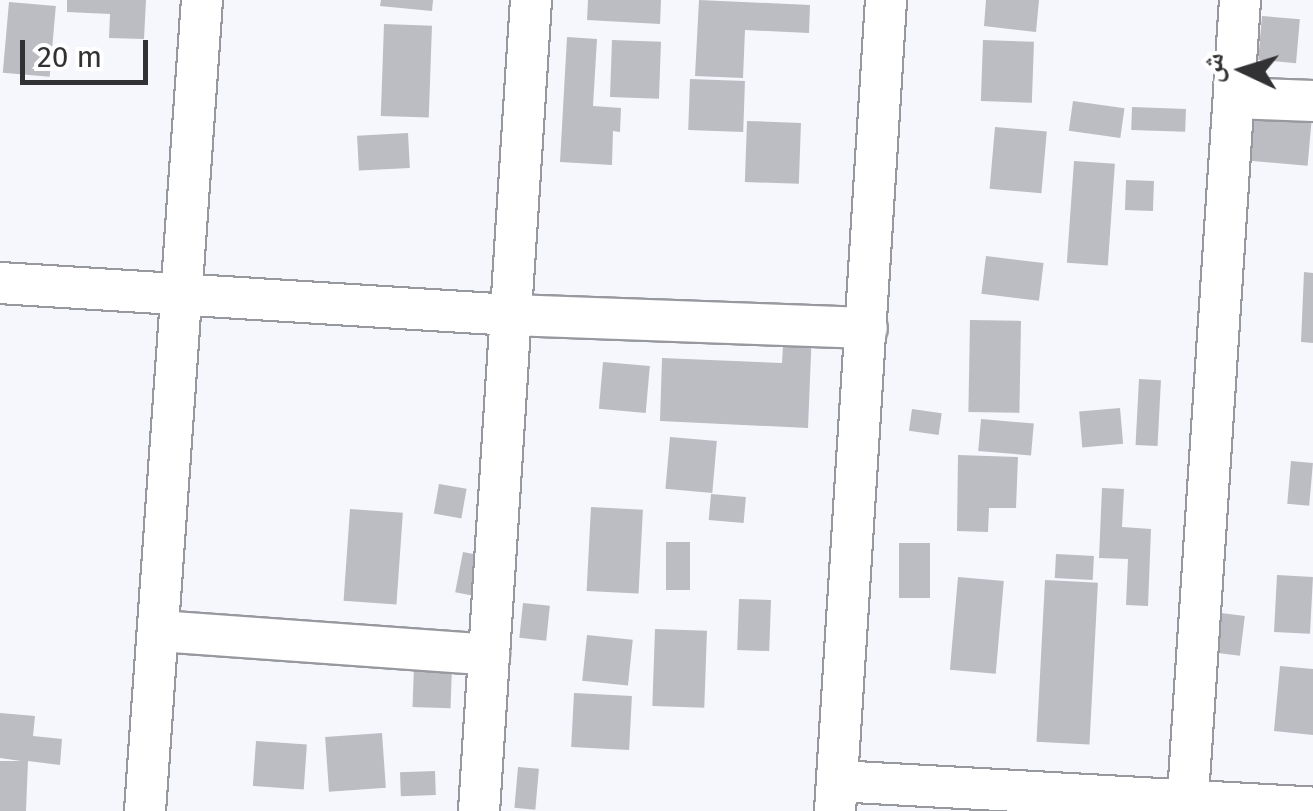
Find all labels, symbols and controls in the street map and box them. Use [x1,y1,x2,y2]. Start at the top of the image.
scale bar [25,20,152,82]
north arrow [1193,20,1293,120]
text: 20 m [37,39,102,75]
text: ش [1195,52,1230,84]

